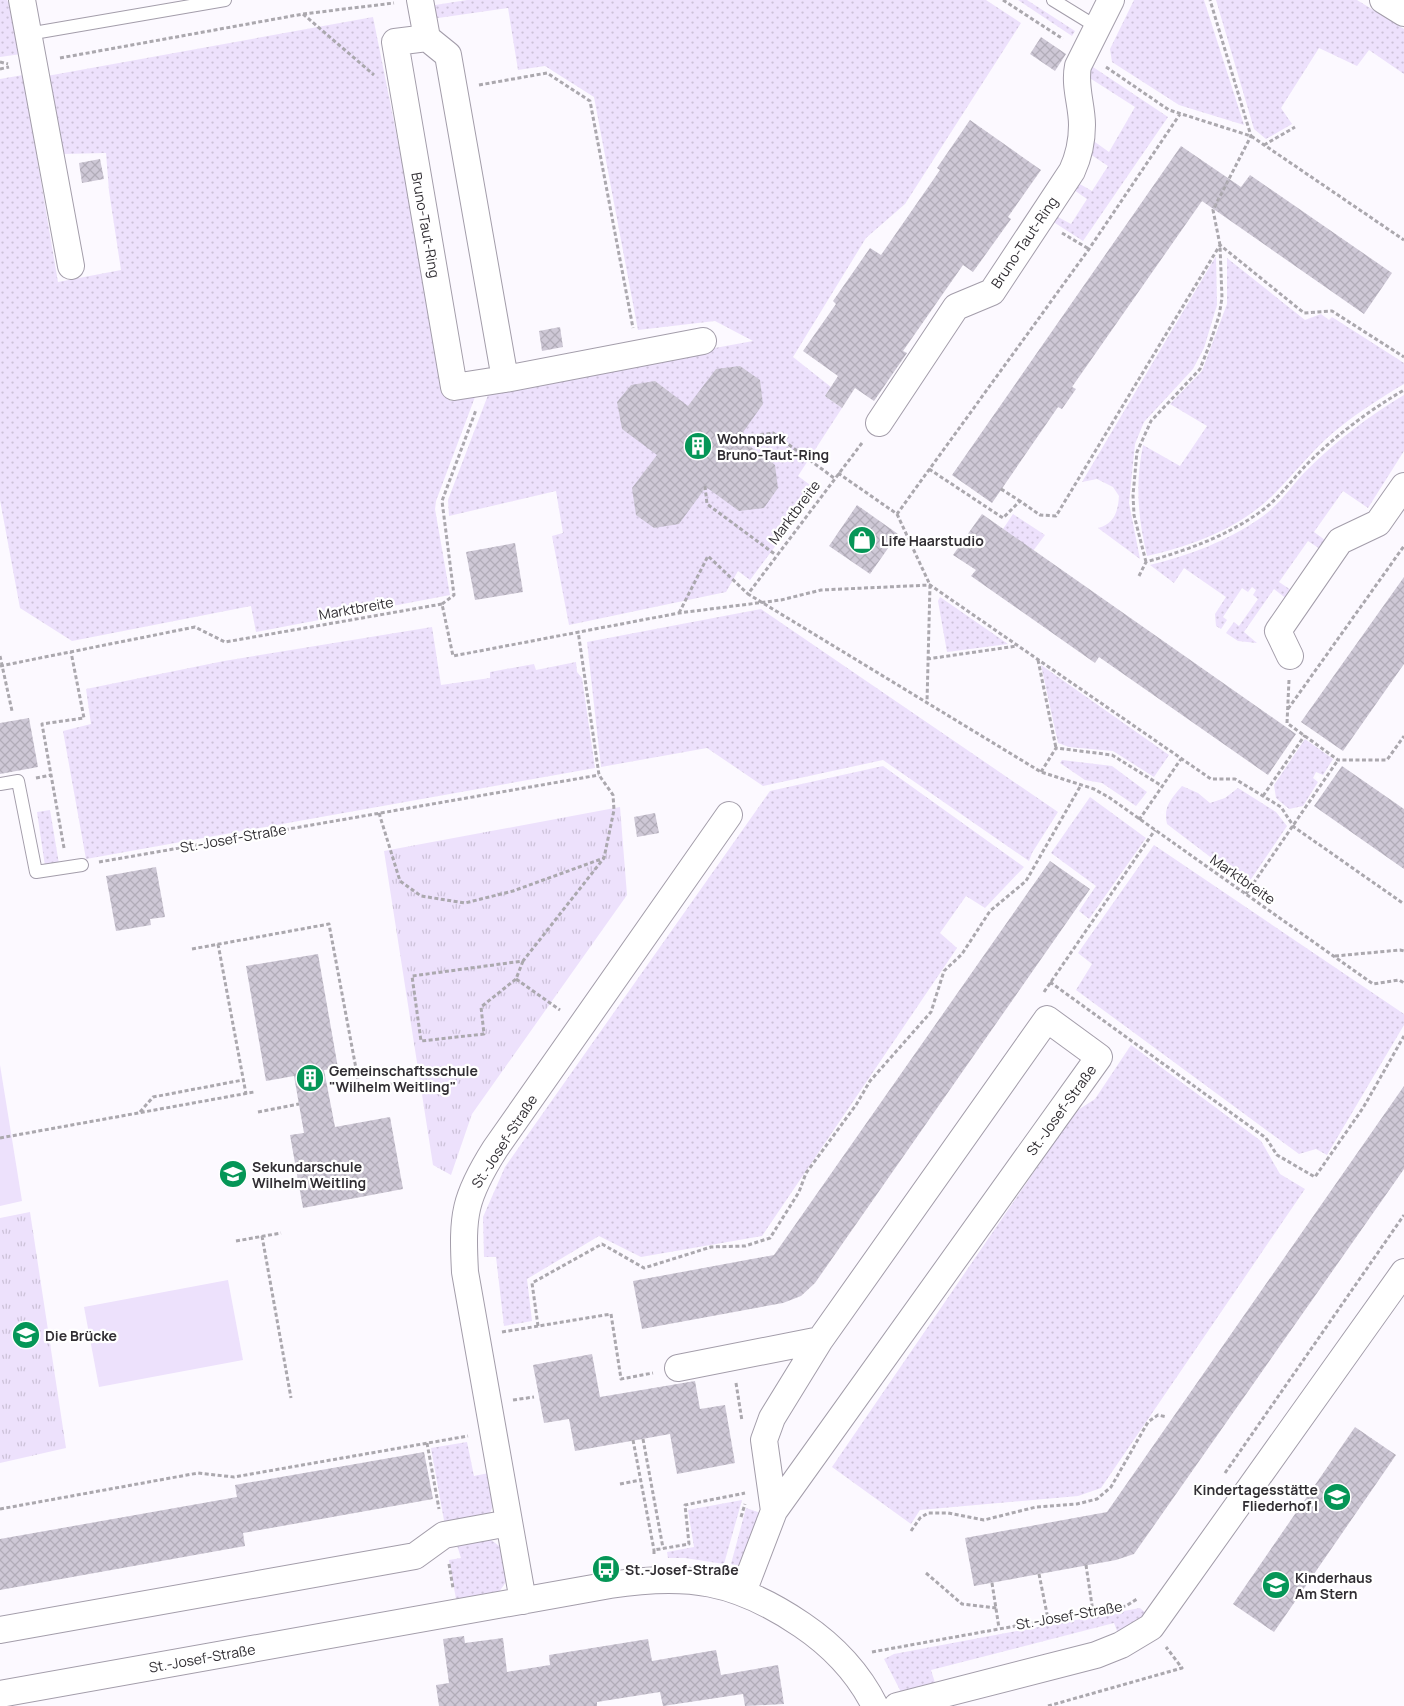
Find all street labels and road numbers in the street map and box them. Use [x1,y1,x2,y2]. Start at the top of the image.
street label: Bruno-Taut-Ring [407,171,445,279]
street label: Bruno-Taut-Ring [986,192,1062,292]
street label: Marktbreite [764,476,824,548]
street label: Marktbreite [317,592,395,624]
street label: St.-Josef-Straße [178,819,288,857]
street label: Marktbreite [1207,850,1279,908]
street label: St.-Josef-Straße [1022,1061,1100,1159]
street label: St.-Josef-Straße [467,1091,541,1191]
street label: St.-Josef-Straße [1014,1596,1124,1634]
street label: St.-Josef-Straße [147,1639,257,1677]

